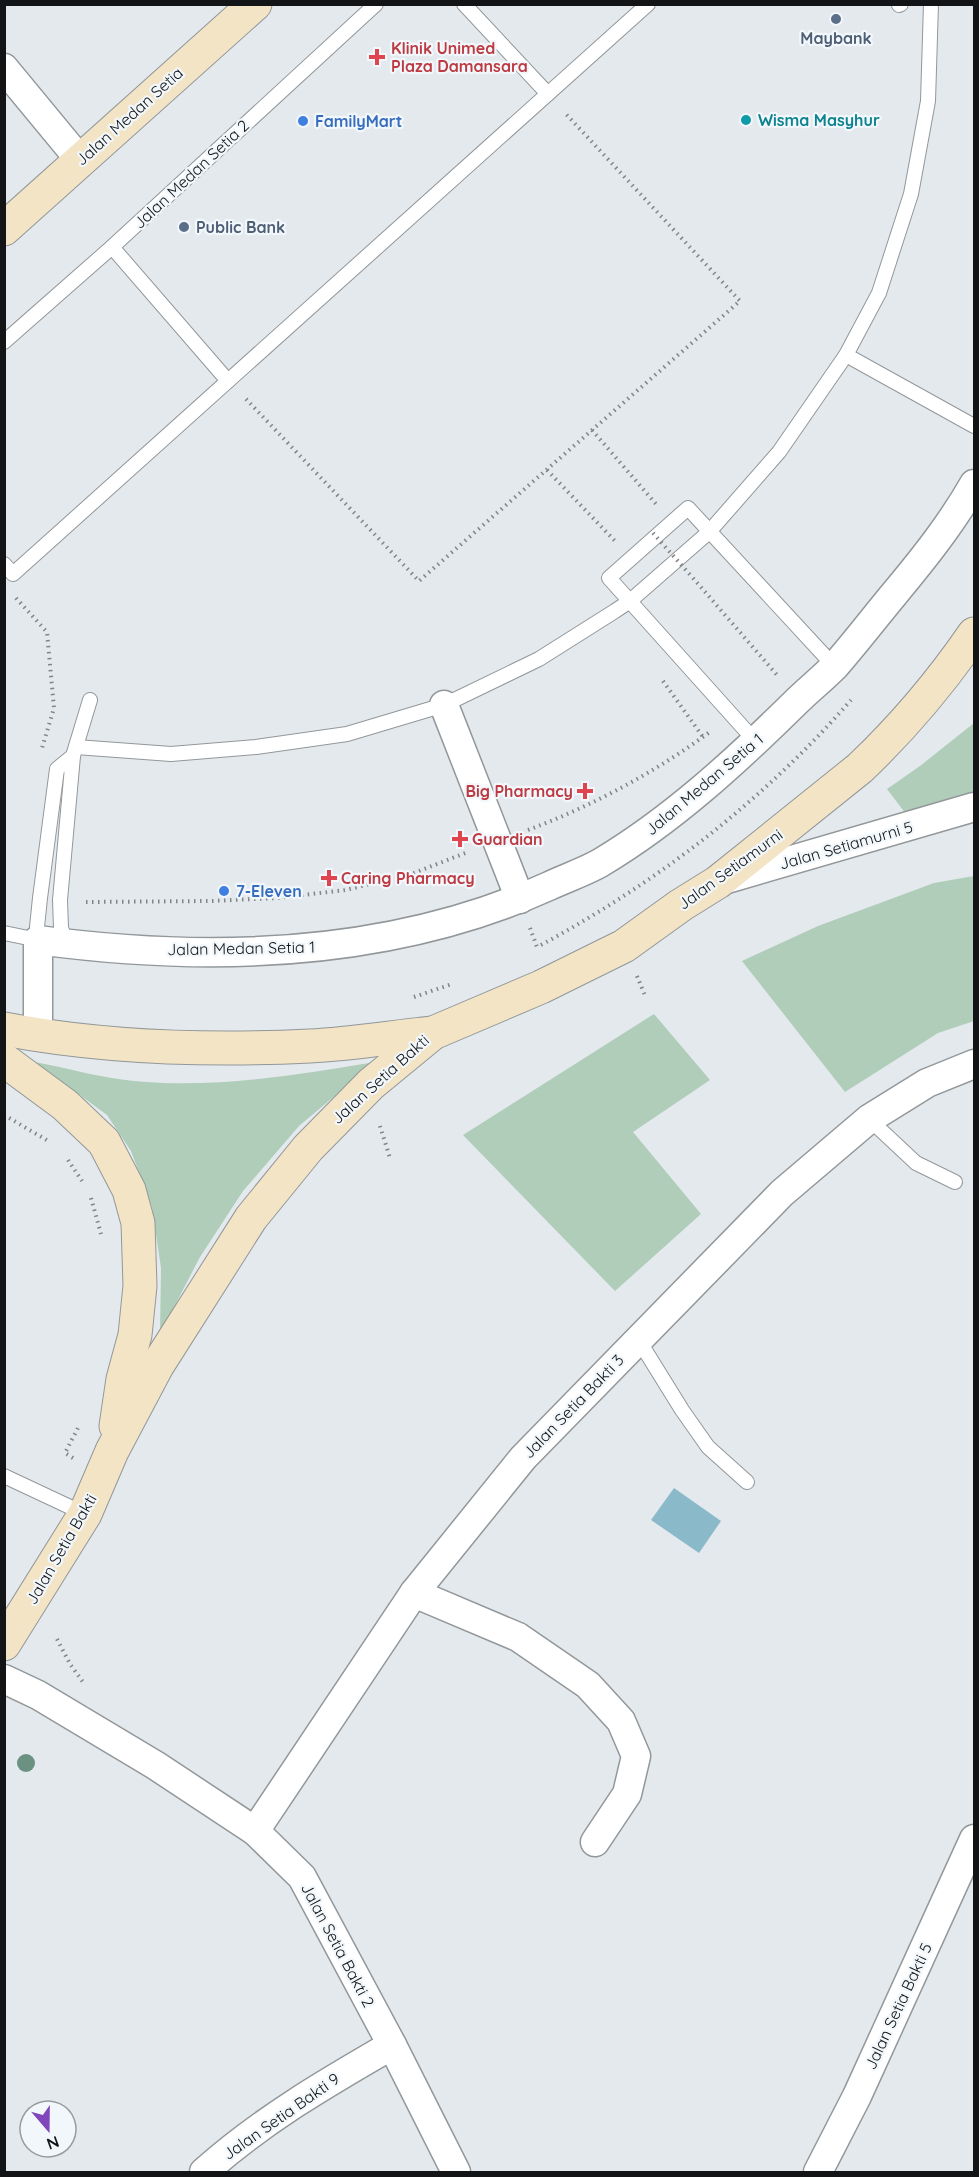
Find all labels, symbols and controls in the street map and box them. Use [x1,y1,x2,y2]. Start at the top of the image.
marker: Maybank [829,12,843,26]
place label: Maybank [800,28,872,48]
place label: Klinik Unimed Plaza Damansara [391,38,528,76]
marker: Klinik Unimed Plaza Damansara [368,48,386,66]
street label: Jalan Medan Setia [71,62,187,170]
place label: Wisma Masyhur [758,110,880,130]
place label: FamilyMart [315,111,402,131]
marker: Wisma Masyhur [739,113,753,127]
marker: FamilyMart [296,114,310,128]
street label: Jalan Medan Setia 2 [129,115,253,233]
place label: Public Bank [196,217,285,237]
marker: Public Bank [177,220,191,234]
street label: Jalan Medan Setia 1 [641,729,767,839]
place label: Big Pharmacy [466,781,573,801]
marker: Big Pharmacy [578,784,592,798]
street label: Jalan Setiamurni 5 [777,816,915,874]
street label: Jalan Setiamurni [674,824,786,914]
place label: Guardian [472,829,543,849]
marker: Guardian [453,832,467,846]
place label: Caring Pharmacy [341,868,475,888]
marker: Caring Pharmacy [322,871,336,885]
place label: 7-Eleven [236,881,302,901]
marker: 7-Eleven [217,884,231,898]
street label: Jalan Medan Setia 1 [167,937,315,959]
street label: Jalan Setia Bakti [327,1030,433,1128]
street label: Jalan Setia Bakti 3 [518,1350,628,1462]
street label: Jalan Setia Bakti [21,1490,101,1608]
street label: Jalan Setia Bakti 2 [297,1880,379,2011]
street label: Jalan Setia Bakti 5 [860,1940,936,2072]
street label: Jalan Setia Bakti 9 [219,2068,343,2164]
north arrow [18,2099,78,2159]
text: N [44,2132,62,2155]

